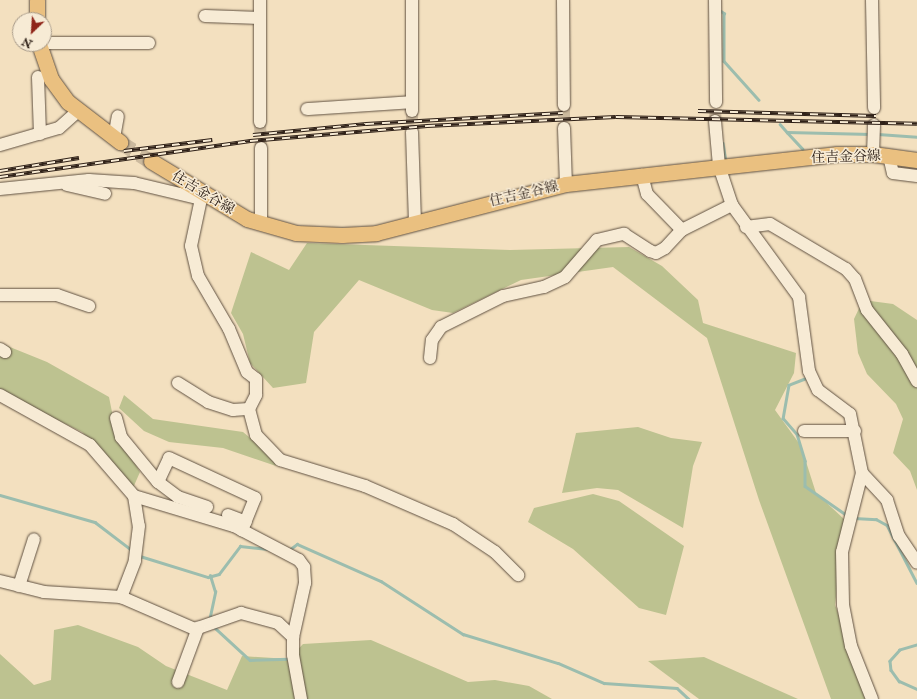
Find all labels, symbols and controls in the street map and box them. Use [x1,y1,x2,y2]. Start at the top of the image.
north arrow [12,12,52,52]
text: N [20,34,34,50]
street label: 住吉金谷線 [811,147,881,167]
street label: 住吉金谷線 [169,168,237,218]
street label: 住吉金谷線 [488,178,560,210]

